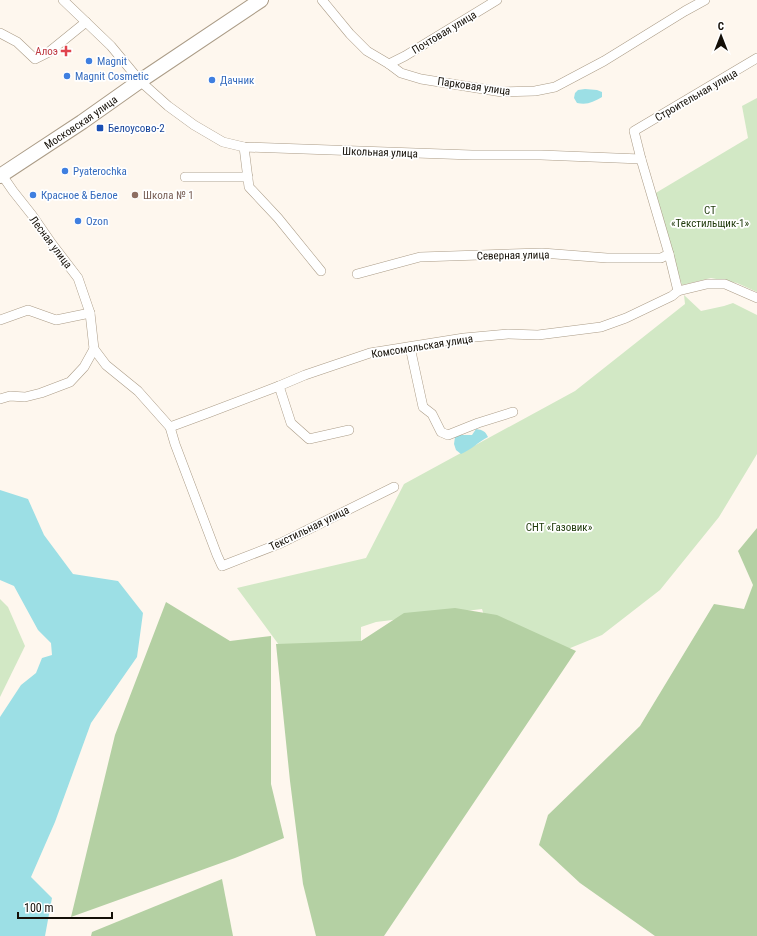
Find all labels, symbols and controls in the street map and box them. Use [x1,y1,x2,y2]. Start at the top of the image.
street label: Почтовая улица [410,8,479,57]
north arrow [701,16,741,56]
text: С [718,20,724,33]
place label: Алоэ [35,45,58,58]
marker: Алоэ [61,46,71,56]
place label: Magnit [97,55,127,68]
marker: Magnit [84,56,94,66]
street label: Строительная улица [653,67,740,124]
place label: Magnit Cosmetic [75,70,149,83]
marker: Magnit Cosmetic [62,71,72,81]
place label: Дачник [220,74,255,87]
marker: Дачник [207,75,217,85]
street label: Парковая улица [437,75,511,98]
street label: Московская улица [42,93,120,152]
place label: Белоусово-2 [108,122,165,135]
marker: Белоусово-2 [95,123,105,133]
street label: Школьная улица [342,145,418,160]
place label: Pyaterochka [73,165,127,178]
marker: Pyaterochka [60,166,70,176]
place label: Красное & Белое [41,189,118,202]
place label: Школа № 1 [143,189,194,202]
marker: Красное & Белое [28,190,38,200]
marker: Школа № 1 [130,190,140,200]
park label: СТ «Текстильщик-1» [671,204,749,230]
street label: Лесная улица [27,214,75,271]
place label: Ozon [86,215,108,228]
marker: Ozon [73,216,83,226]
street label: Северная улица [476,248,550,263]
street label: Комсомольская улица [370,332,474,361]
street label: Текстильная улица [267,504,351,553]
park label: СНТ «Газовик» [526,521,593,534]
scale bar [18,894,112,920]
text: 100 m [24,901,54,915]

